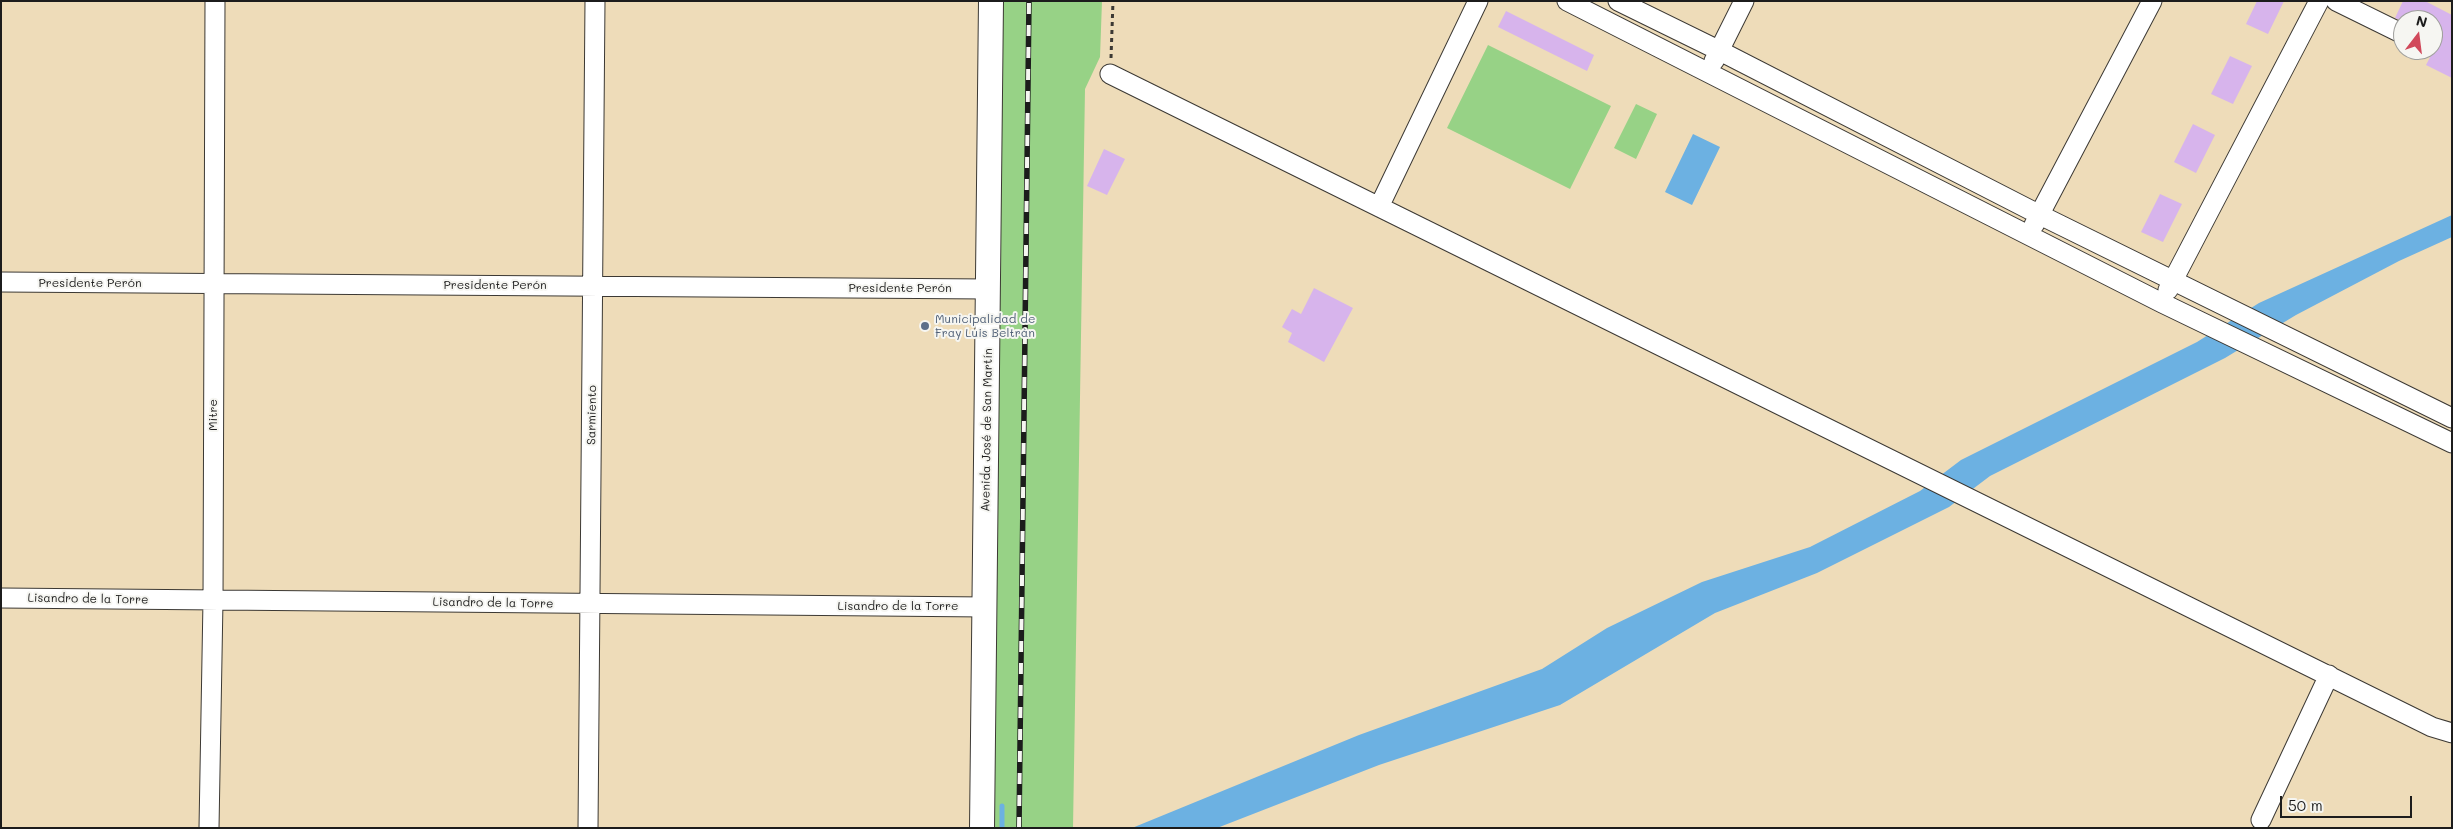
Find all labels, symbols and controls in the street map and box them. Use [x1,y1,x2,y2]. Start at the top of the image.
north arrow [2393,10,2443,60]
text: N [2414,10,2429,32]
street label: Presidente Perón [38,276,142,290]
street label: Presidente Perón [443,278,547,292]
street label: Presidente Perón [848,281,952,295]
place label: Municipalidad de Fray Luis Beltrán [935,312,1035,340]
marker: Municipalidad de Fray Luis Beltrán [919,320,931,332]
street label: Avenida José de San Martín [978,348,996,512]
street label: Sarmiento [584,385,600,445]
street label: Mitre [206,399,220,431]
street label: Lisandro de la Torre [27,591,149,607]
street label: Lisandro de la Torre [432,595,554,611]
street label: Lisandro de la Torre [837,599,959,613]
scale bar [2283,786,2416,818]
text: 50 m [2288,795,2323,815]

